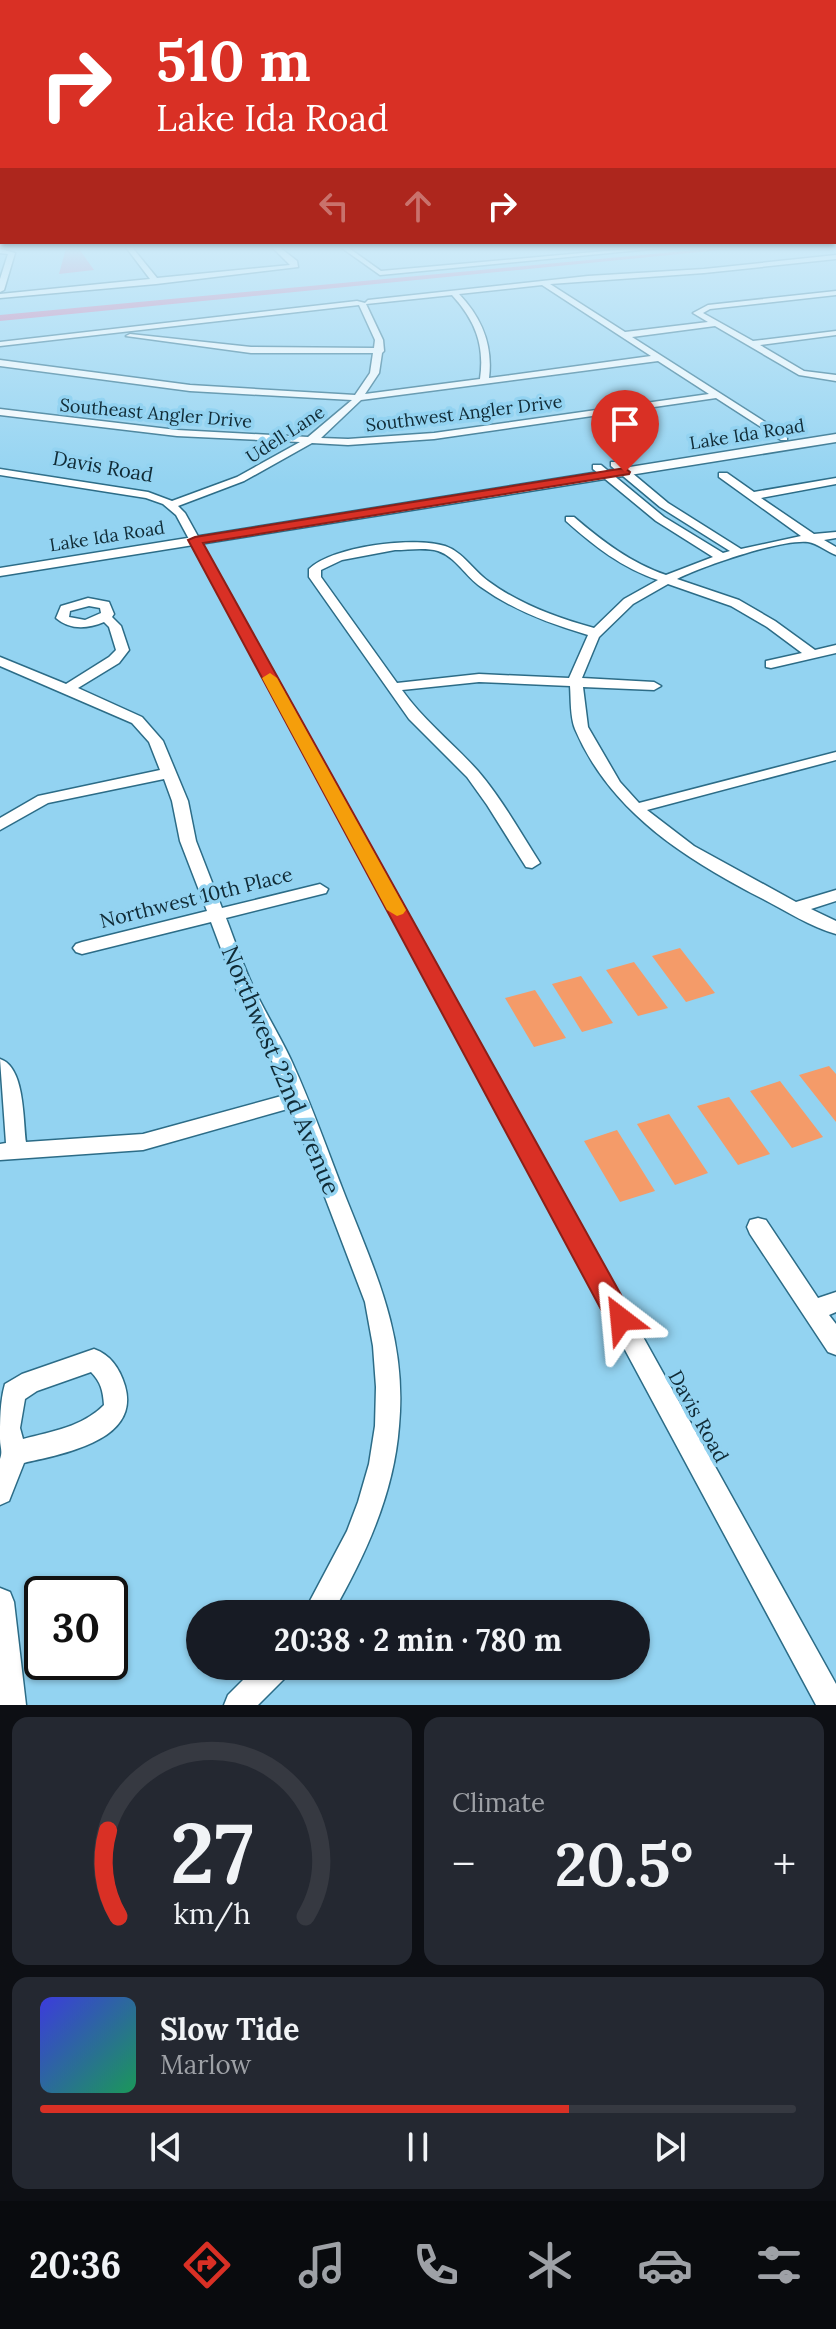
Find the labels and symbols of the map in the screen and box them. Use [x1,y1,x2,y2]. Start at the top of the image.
street label: Southwest Angler Drive [364,389,564,436]
pin [591,390,659,472]
street label: Southeast Angler Drive [59,393,253,433]
street label: Udell Lane [241,400,329,468]
street label: Lake Ida Road [688,414,806,454]
street label: Davis Road [51,445,155,487]
street label: Lake Ida Road [48,516,166,556]
street label: Northwest 10th Place [97,861,295,933]
street label: Northwest 22nd Avenue [215,941,347,1199]
position arrow [579,1277,663,1361]
street label: Davis Road [663,1366,735,1466]
speed limit sign: 30 [24,1576,128,1680]

